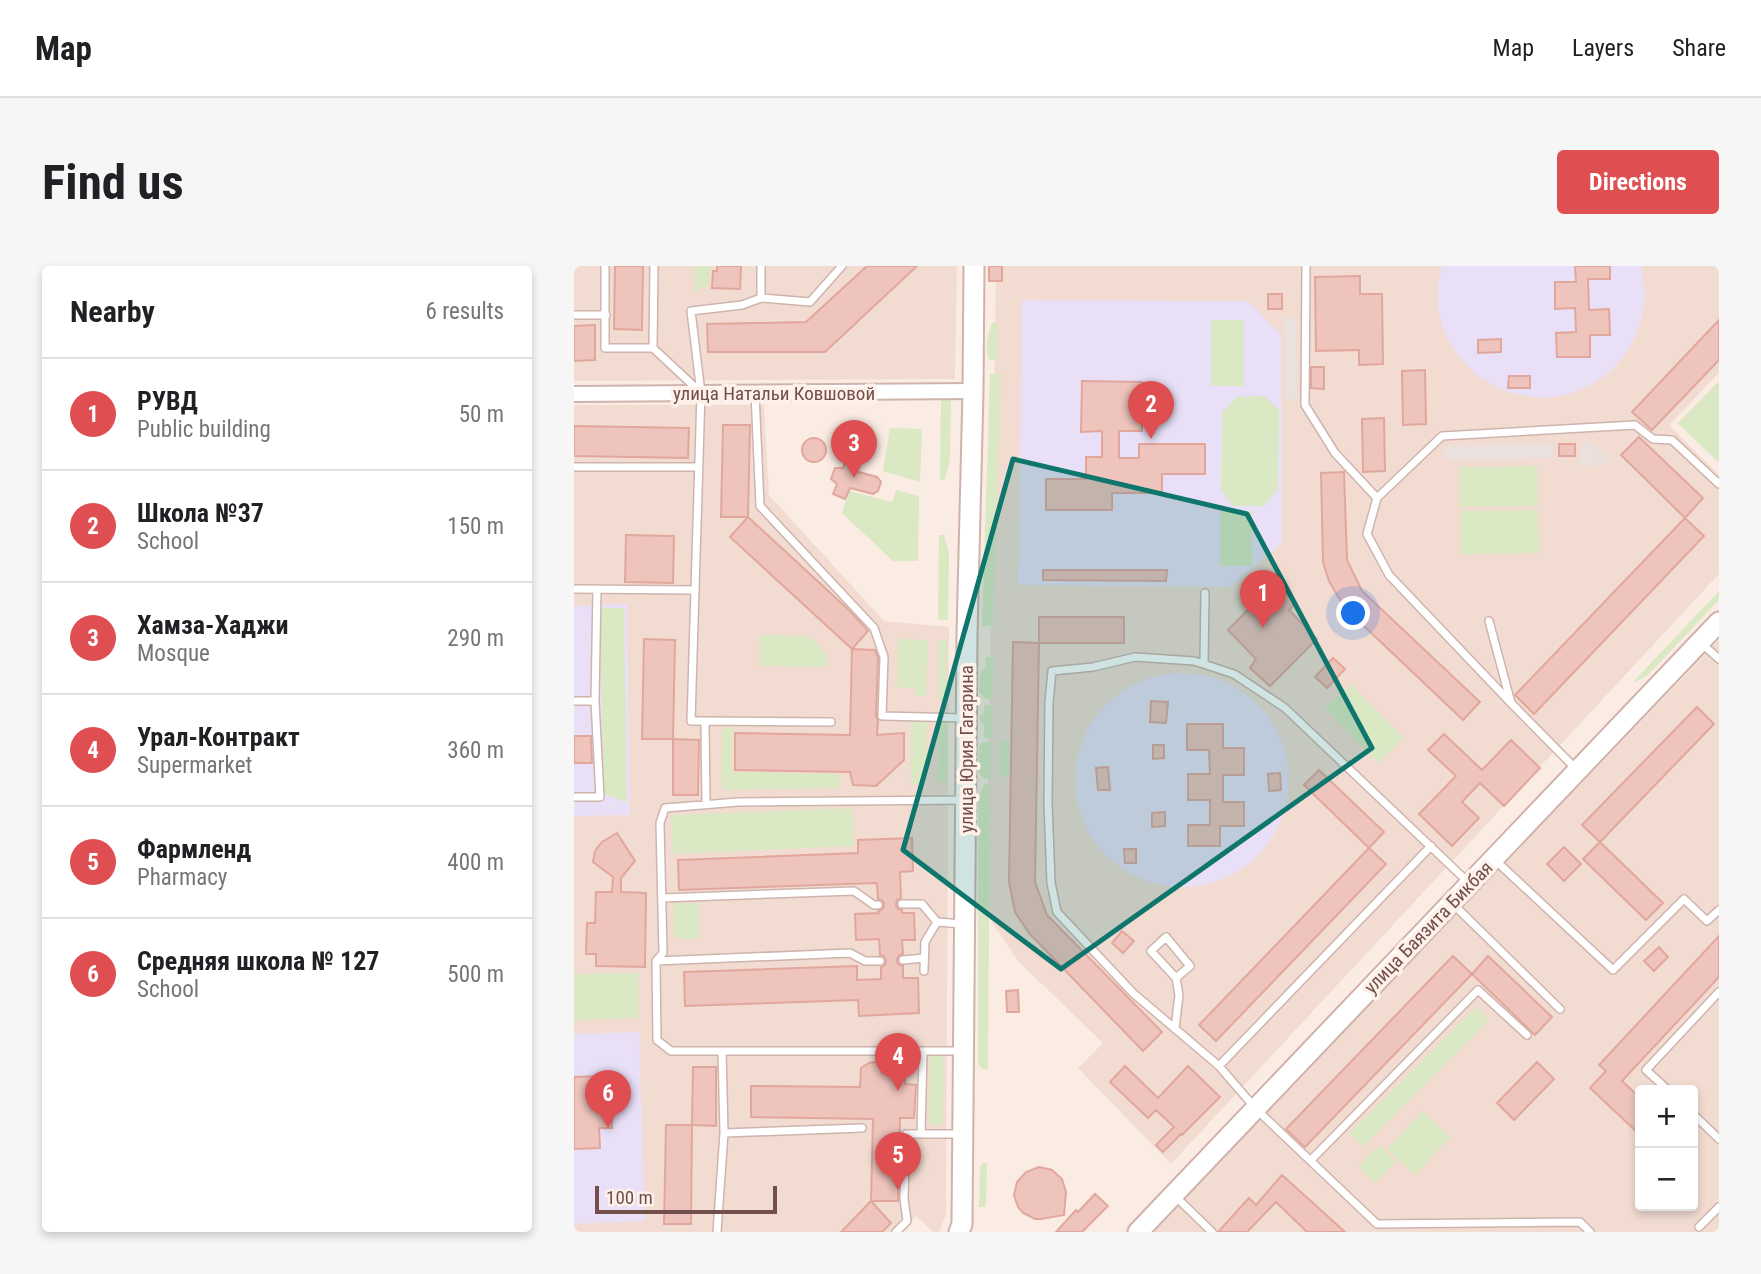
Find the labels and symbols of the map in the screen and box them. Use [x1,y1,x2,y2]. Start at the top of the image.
pin: 2 [1128,381,1174,439]
street label: улица Натальи Ковшовой [673,382,875,405]
pin: 3 [831,420,877,478]
pin: 1 [1240,570,1286,628]
your location [1336,596,1370,630]
street label: улица Юрия Гагарина [955,665,978,833]
street label: улица Баязита Бикбая [1359,856,1498,998]
pin: 4 [875,1033,921,1091]
pin: 6 [585,1070,631,1128]
pin: 5 [875,1132,921,1190]
scale bar [595,1183,777,1215]

